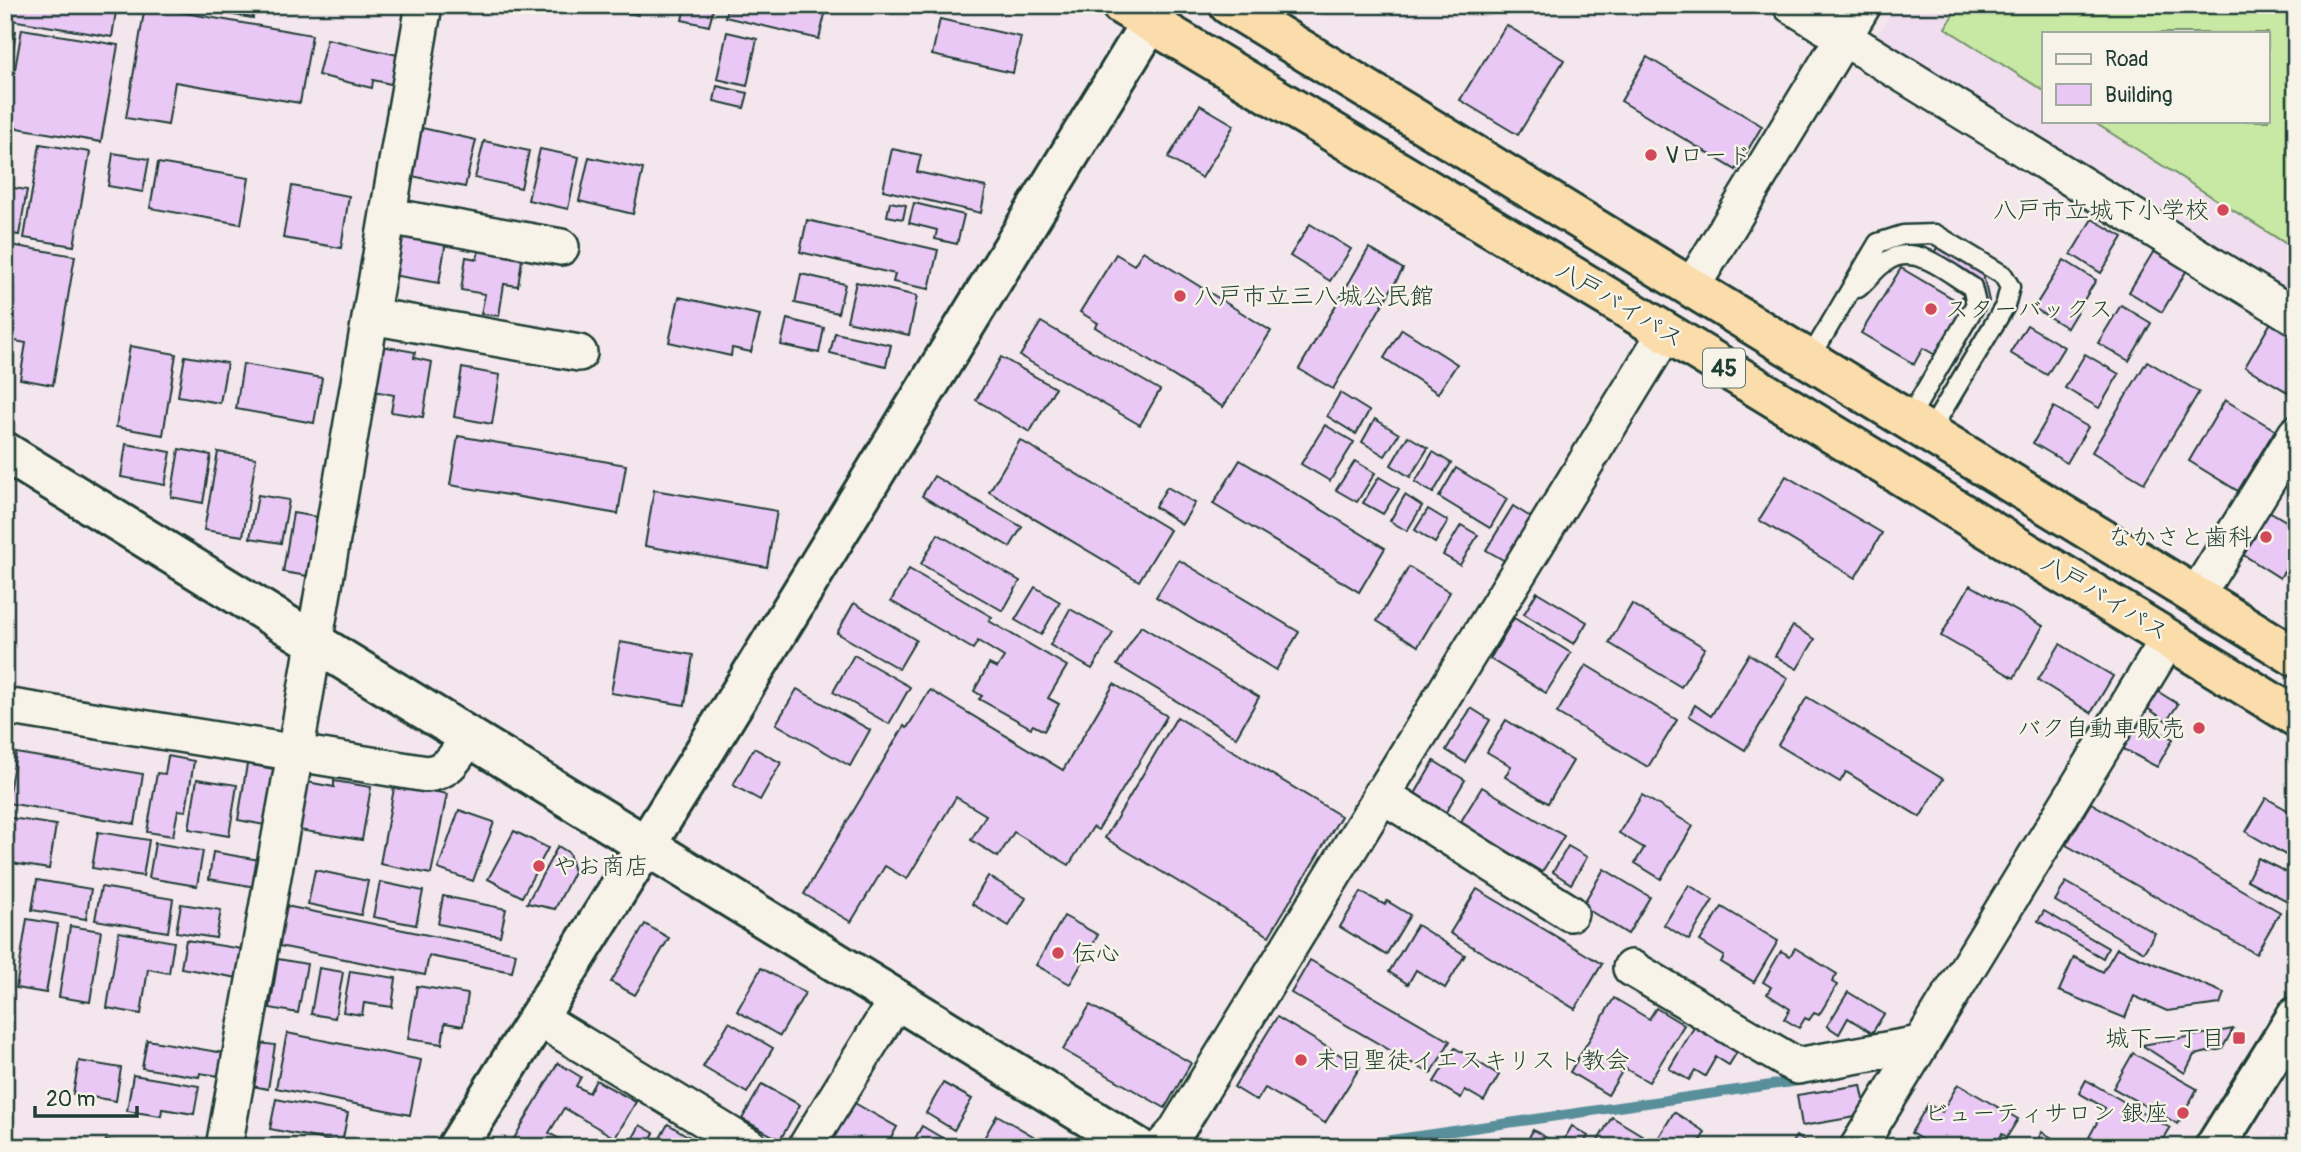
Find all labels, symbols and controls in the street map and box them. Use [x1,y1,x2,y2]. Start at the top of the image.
legend [2042,32,2270,122]
text: Road [2105,46,2149,73]
text: Building [2105,82,2172,109]
place label: Vロード [1665,141,1751,170]
marker: Vロード [1643,147,1659,163]
place label: 八戸市立城下小学校 [1993,196,2209,225]
marker: 八戸市立城下小学校 [2215,202,2231,218]
street label: 八戸バイパス [1551,256,1689,354]
place label: 八戸市立三八城公民館 [1194,282,1434,311]
marker: 八戸市立三八城公民館 [1172,288,1188,304]
place label: スターバックス [1945,295,2113,324]
marker: スターバックス [1923,301,1939,317]
road number: 45 [1703,348,1745,388]
place label: なかさと歯科 [2108,523,2252,552]
marker: なかさと歯科 [2258,529,2274,545]
street label: 八戸バイパス [2036,549,2174,647]
place label: バク自動車販売 [2017,714,2185,743]
marker: バク自動車販売 [2191,720,2207,736]
place label: やお商店 [553,852,649,881]
marker: やお商店 [531,858,547,874]
place label: 伝心 [1072,939,1120,968]
marker: 伝心 [1050,945,1066,961]
place label: 城下一丁目 [2105,1024,2225,1053]
marker: 城下一丁目 [2231,1030,2247,1046]
place label: 末日聖徒イエスキリスト教会 [1315,1046,1629,1075]
marker: 末日聖徒イエスキリスト教会 [1293,1052,1309,1068]
scale bar [35,1075,136,1119]
text: 20 m [46,1086,95,1113]
place label: ビューティサロン 銀座 [1924,1099,2169,1128]
marker: ビューティサロン 銀座 [2175,1105,2191,1121]

